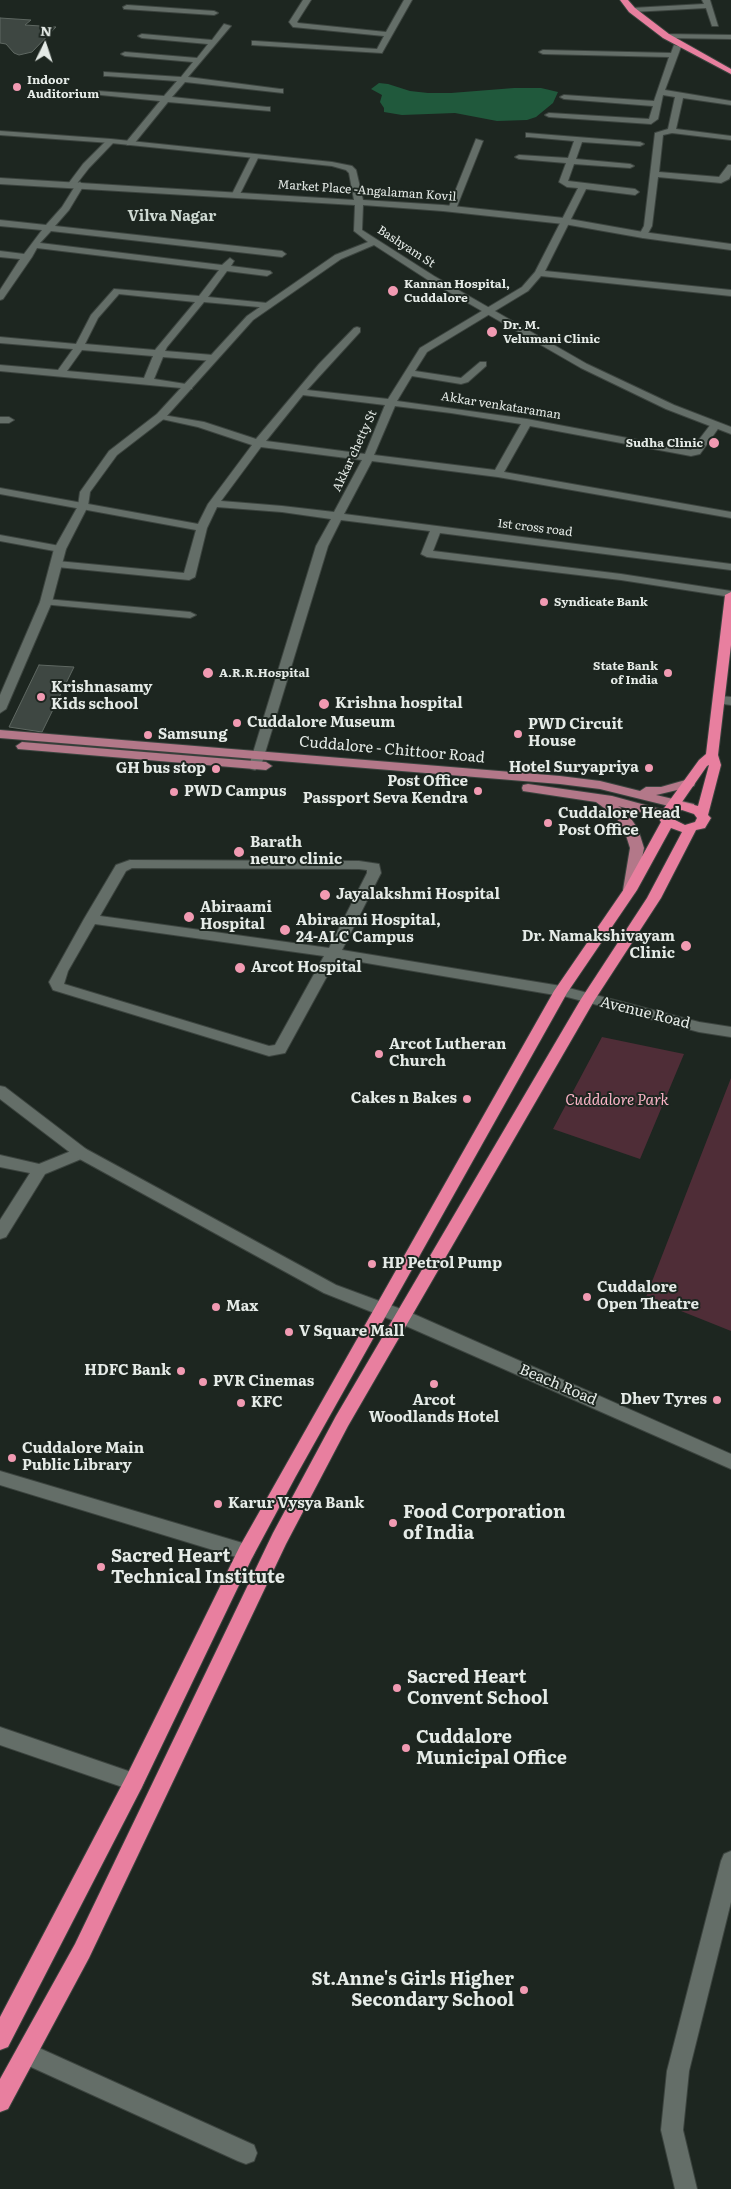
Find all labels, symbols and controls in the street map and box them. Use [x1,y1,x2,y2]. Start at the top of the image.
north arrow [20,20,70,70]
text: N [39,20,53,40]
place label: Indoor Auditorium [27,73,99,101]
marker: Indoor Auditorium [11,81,23,93]
street label: Market Place -Angalaman Kovil [277,178,457,204]
district label: Vilva Nagar [128,208,216,226]
street label: Bashyam St [374,223,438,271]
place label: Kannan Hospital, Cuddalore [404,277,510,305]
marker: Kannan Hospital, Cuddalore [386,284,400,298]
place label: Dr. M. Velumani Clinic [503,318,600,346]
marker: Dr. M. Velumani Clinic [485,325,499,339]
street label: Akkar venkataraman [440,389,562,423]
street label: Akkar chetty St [330,408,380,494]
place label: Sudha Clinic [626,436,703,450]
marker: Sudha Clinic [707,436,721,450]
street label: 1st cross road [497,516,573,540]
place label: Syndicate Bank [554,595,648,609]
marker: Syndicate Bank [538,596,550,608]
place label: State Bank of India [593,659,658,687]
marker: A.R.R.Hospital [201,666,215,680]
place label: A.R.R.Hospital [219,666,310,680]
marker: State Bank of India [662,667,674,679]
place label: Krishnasamy Kids school [51,679,152,714]
marker: Krishnasamy Kids school [35,691,47,703]
place label: Krishna hospital [335,695,463,713]
marker: Krishna hospital [317,697,331,711]
place label: Cuddalore Museum [247,714,395,732]
place label: PWD Circuit House [528,716,623,751]
marker: Cuddalore Museum [231,717,243,729]
place label: Samsung [158,726,227,744]
marker: PWD Circuit House [512,728,524,740]
marker: Samsung [142,729,154,741]
street label: Cuddalore - Chittoor Road [298,733,486,767]
place label: Hotel Suryapriya [509,759,639,777]
place label: GH bus stop [116,760,206,778]
marker: Hotel Suryapriya [643,762,655,774]
marker: GH bus stop [210,763,222,775]
place label: Post Office Passport Seva Kendra [303,773,468,808]
place label: PWD Campus [184,783,286,801]
marker: Post Office Passport Seva Kendra [472,785,484,797]
marker: PWD Campus [168,786,180,798]
place label: Cuddalore Head Post Office [558,805,680,840]
marker: Cuddalore Head Post Office [542,817,554,829]
place label: Barath neuro clinic [250,834,342,869]
marker: Barath neuro clinic [232,845,246,859]
place label: Jayalakshmi Hospital [336,886,500,904]
marker: Jayalakshmi Hospital [318,888,332,902]
place label: Abiraami Hospital [200,899,272,934]
marker: Abiraami Hospital [182,910,196,924]
place label: Abiraami Hospital, 24-ALC Campus [296,912,441,947]
marker: Abiraami Hospital, 24-ALC Campus [278,923,292,937]
place label: Dr. Namakshivayam Clinic [522,928,675,963]
marker: Dr. Namakshivayam Clinic [679,939,693,953]
place label: Arcot Hospital [251,959,362,977]
marker: Arcot Hospital [233,961,247,975]
street label: Avenue Road [598,993,692,1033]
place label: Arcot Lutheran Church [389,1036,506,1071]
marker: Arcot Lutheran Church [373,1048,385,1060]
place label: Cakes n Bakes [351,1090,457,1108]
park label: Cuddalore Park [565,1092,669,1110]
marker: Cakes n Bakes [461,1093,473,1105]
place label: HP Petrol Pump [382,1255,502,1273]
marker: HP Petrol Pump [366,1258,378,1270]
place label: Cuddalore Open Theatre [597,1279,699,1314]
marker: Cuddalore Open Theatre [581,1291,593,1303]
place label: Max [226,1298,258,1316]
marker: Max [210,1301,222,1313]
place label: V Square Mall [299,1323,404,1341]
marker: V Square Mall [283,1326,295,1338]
street label: Beach Road [517,1361,599,1409]
place label: HDFC Bank [84,1362,171,1380]
marker: HDFC Bank [175,1365,187,1377]
place label: PVR Cinemas [213,1373,314,1391]
marker: PVR Cinemas [197,1376,209,1388]
marker: Arcot Woodlands Hotel [428,1378,440,1390]
place label: Dhev Tyres [620,1391,707,1409]
place label: Arcot Woodlands Hotel [369,1392,499,1427]
place label: KFC [251,1394,283,1412]
marker: Dhev Tyres [711,1394,723,1406]
marker: KFC [235,1397,247,1409]
place label: Cuddalore Main Public Library [22,1440,144,1475]
marker: Cuddalore Main Public Library [6,1452,18,1464]
place label: Karur Vysya Bank [228,1495,364,1513]
marker: Karur Vysya Bank [212,1498,224,1510]
place label: Food Corporation of India [403,1502,565,1545]
marker: Food Corporation of India [387,1517,399,1529]
place label: Sacred Heart Technical Institute [111,1546,285,1588]
marker: Sacred Heart Technical Institute [95,1561,107,1573]
place label: Sacred Heart Convent School [407,1667,549,1710]
marker: Sacred Heart Convent School [391,1682,403,1694]
place label: Cuddalore Municipal Office [416,1727,567,1770]
marker: Cuddalore Municipal Office [400,1742,412,1754]
place label: St.Anne's Girls Higher Secondary School [312,1969,514,2012]
marker: St.Anne's Girls Higher Secondary School [518,1984,530,1996]

